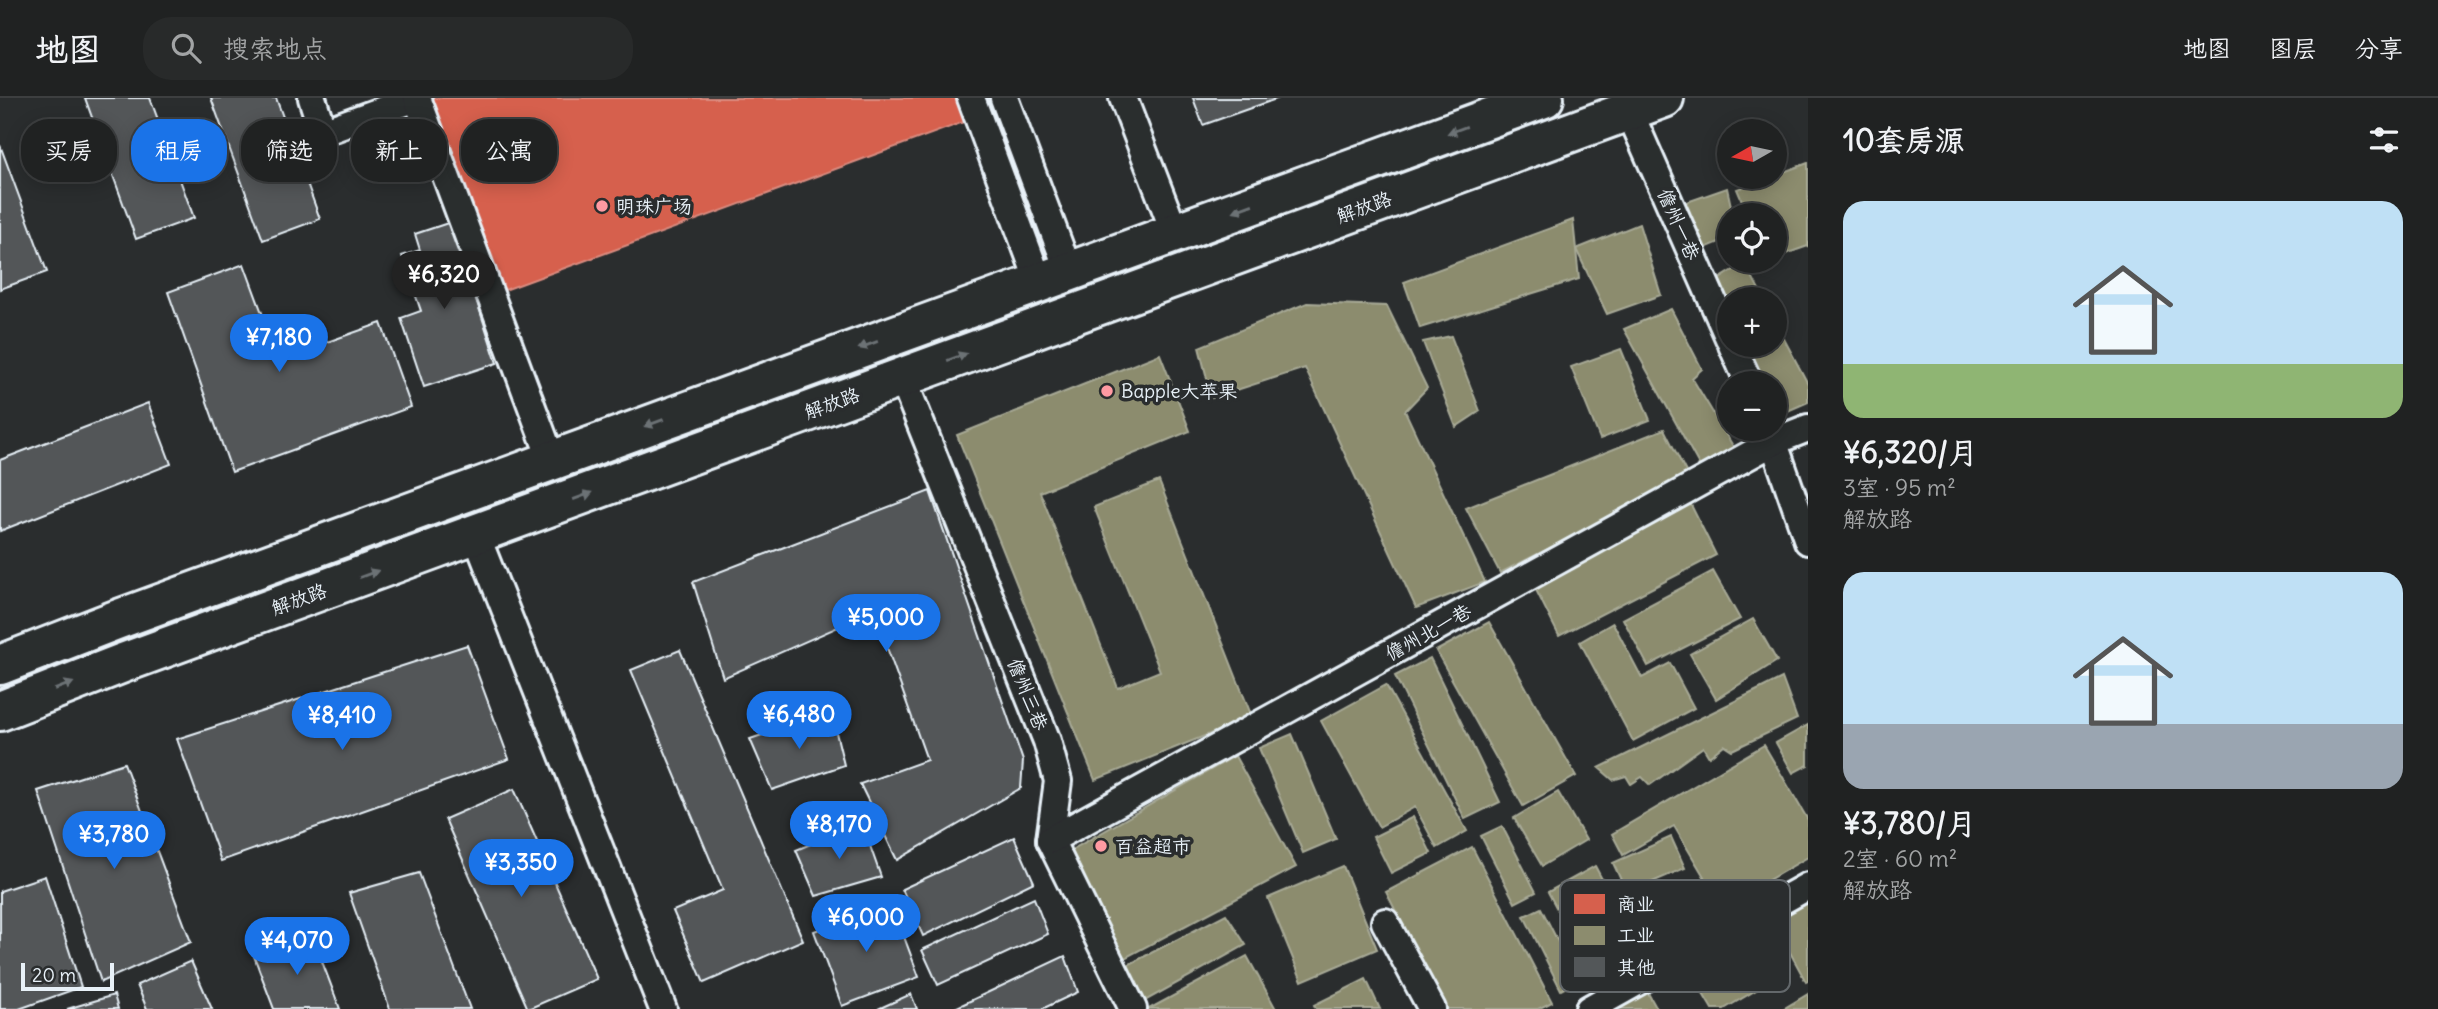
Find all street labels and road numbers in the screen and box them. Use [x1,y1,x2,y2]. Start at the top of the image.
street label: 儋州一巷 [1653,184,1705,264]
street label: 解放路 [1333,186,1395,228]
street label: 解放路 [801,382,863,424]
street label: 解放路 [268,578,330,620]
street label: 儋州北一巷 [1381,598,1475,666]
street label: 儋州三巷 [1003,654,1053,734]

